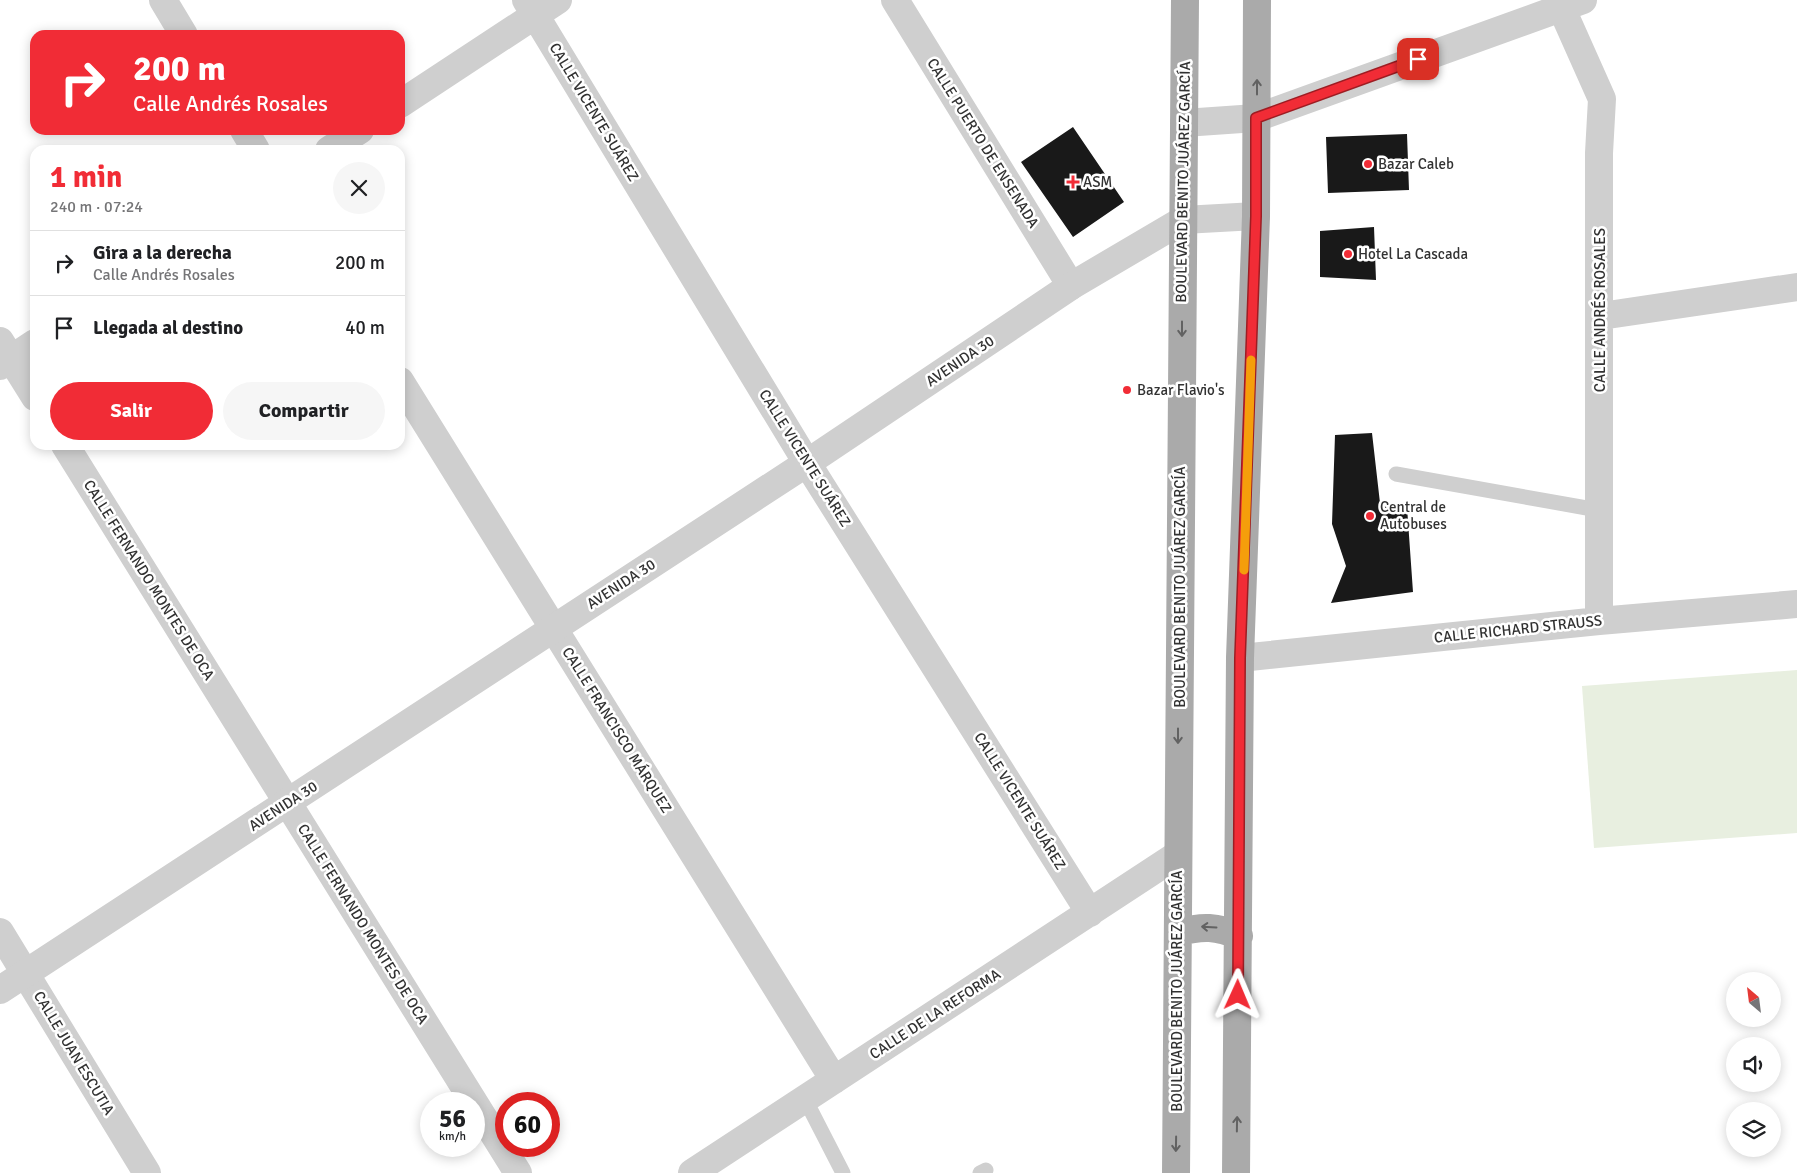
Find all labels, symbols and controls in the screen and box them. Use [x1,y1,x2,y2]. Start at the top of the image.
pin [1397,38,1439,80]
street label: CALLE VICENTE SUÁREZ [545,39,643,185]
icon: arrive [1404,45,1432,73]
text: 200 m [133,47,226,90]
icon: right [50,50,115,115]
street label: CALLE PUERTO DE ENSENADA [923,55,1043,231]
street label: BOULEVARD BENITO JUÁREZ GARCÍA [1171,61,1194,303]
one-way arrow [1252,79,1261,95]
text: Calle Andrés Rosales [133,90,328,117]
place label: Bazar Caleb [1378,155,1454,173]
marker: Bazar Caleb [1362,158,1374,170]
text: 1 min [50,159,122,196]
button: close [333,162,385,214]
place label: ASM [1083,173,1112,191]
marker: ASM [1067,176,1079,188]
text: 240 m · 07:24 [50,197,143,217]
street label: CALLE ANDRÉS ROSALES [1590,228,1609,392]
text: Gira a la derecha [93,241,232,265]
place label: Hotel La Cascada [1358,245,1468,263]
marker: Hotel La Cascada [1342,248,1354,260]
icon: right [50,249,78,277]
text: 200 m [335,251,385,275]
text: Calle Andrés Rosales [93,265,235,285]
icon: arrive [50,314,78,342]
text: Llegada al destino [93,316,243,340]
text: 40 m [345,316,385,340]
one-way arrow [1177,320,1187,336]
street label: AVENIDA 30 [923,332,997,390]
place label: Bazar Flavio's [1137,381,1225,399]
button: Salir [50,382,213,440]
button: Compartir [223,382,385,440]
marker: Bazar Flavio's [1121,384,1133,396]
street label: CALLE VICENTE SUÁREZ [755,385,855,530]
street label: BOULEVARD BENITO JUÁREZ GARCÍA [1170,466,1189,708]
street label: CALLE FERNANDO MONTES DE OCA [80,477,218,683]
place label: Central de Autobuses [1380,498,1447,533]
marker: Central de Autobuses [1364,510,1376,522]
street label: AVENIDA 30 [583,555,659,613]
street label: CALLE RICHARD STRAUSS [1433,611,1603,647]
street label: CALLE FRANCISCO MÁRQUEZ [558,643,676,816]
street label: CALLE VICENTE SUÁREZ [970,728,1070,873]
one-way arrow [1173,728,1183,744]
street label: AVENIDA 30 [245,777,321,835]
street label: CALLE FERNANDO MONTES DE OCA [294,821,432,1027]
street label: BOULEVARD BENITO JUÁREZ GARCÍA [1167,870,1186,1112]
one-way arrow [1202,923,1218,932]
street label: CALLE DE LA REFORMA [866,965,1004,1063]
position arrow [1211,968,1263,1020]
north arrow [1726,972,1781,1028]
map controls [1726,972,1781,1157]
street label: CALLE JUAN ESCUTIA [30,988,118,1118]
button: sound [1726,1037,1781,1092]
speed limit sign: 60 [495,1092,560,1157]
button: layers [1726,1102,1781,1157]
text: 56 [439,1103,466,1134]
one-way arrow [1232,1117,1242,1133]
text: km/h [439,1129,466,1144]
one-way arrow [1171,1135,1181,1151]

